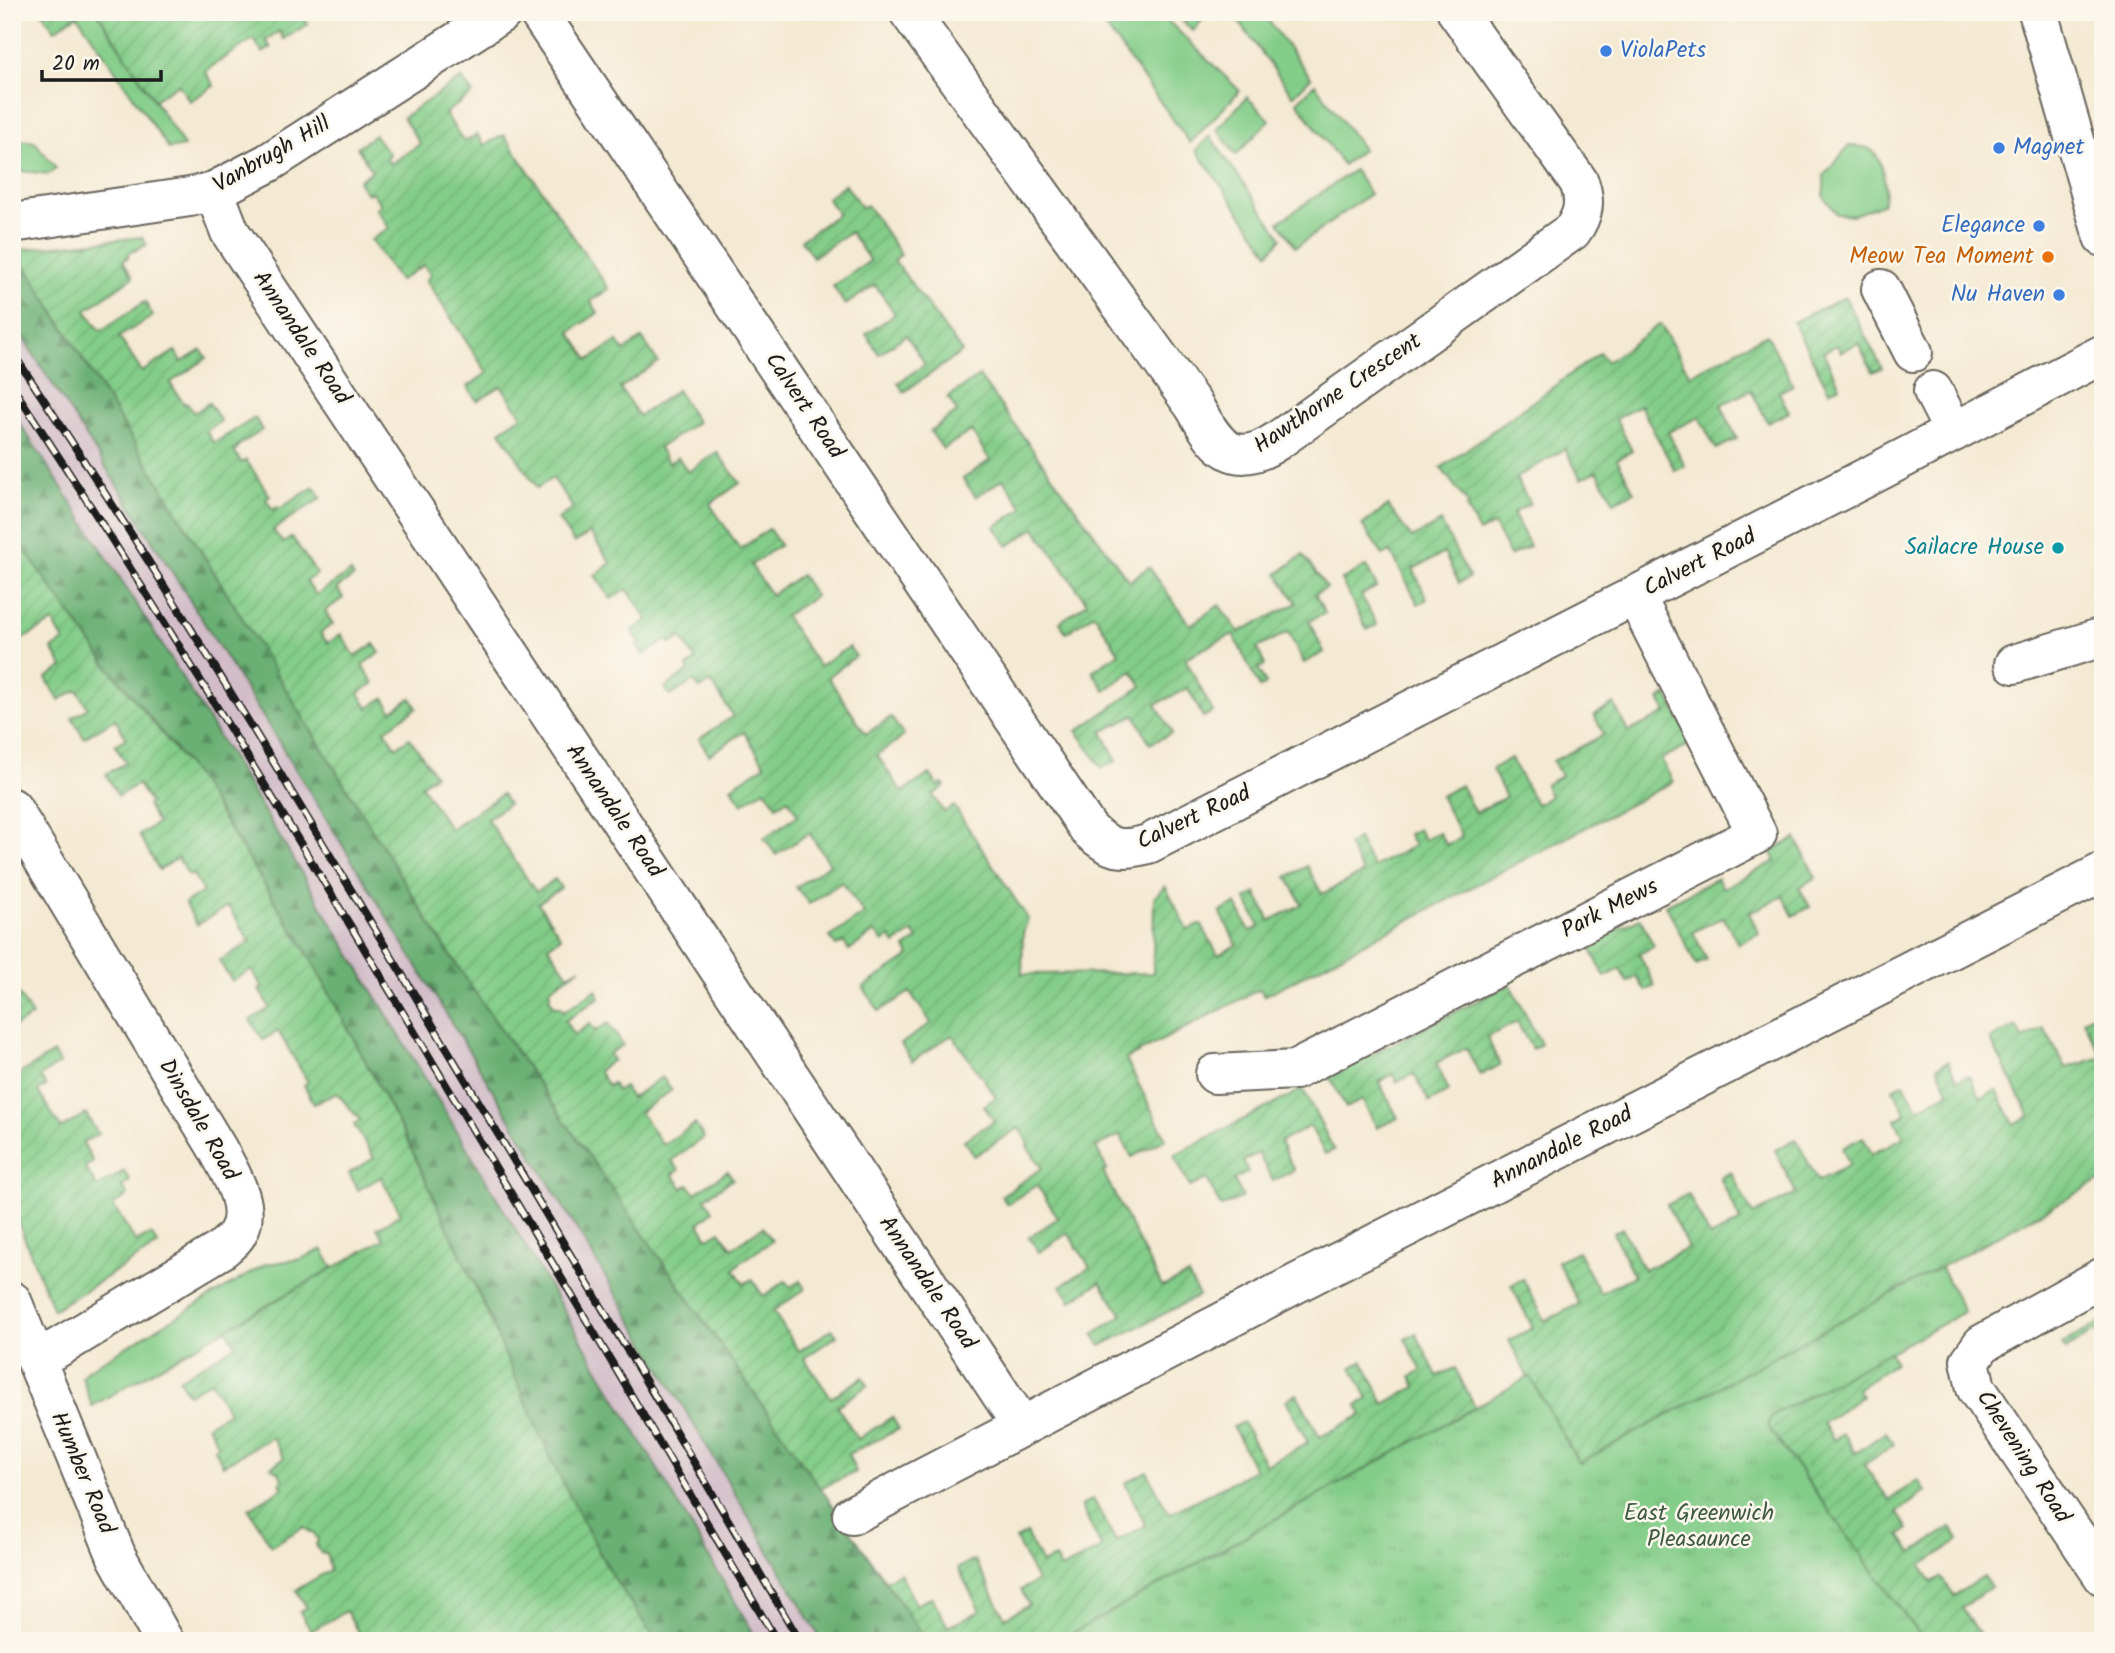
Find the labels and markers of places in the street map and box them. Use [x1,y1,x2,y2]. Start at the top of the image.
place label: ViolaPets [1620,33,1706,69]
marker: ViolaPets [1598,43,1614,59]
place label: Magnet [2013,130,2085,166]
marker: Magnet [1991,140,2007,156]
place label: Elegance [1941,208,2025,244]
marker: Elegance [2031,218,2047,234]
place label: Meow Tea Moment [1849,239,2035,275]
marker: Meow Tea Moment [2040,249,2056,265]
place label: Nu Haven [1951,277,2045,313]
marker: Nu Haven [2051,287,2067,303]
place label: Sailacre House [1905,530,2044,566]
marker: Sailacre House [2050,540,2066,556]

